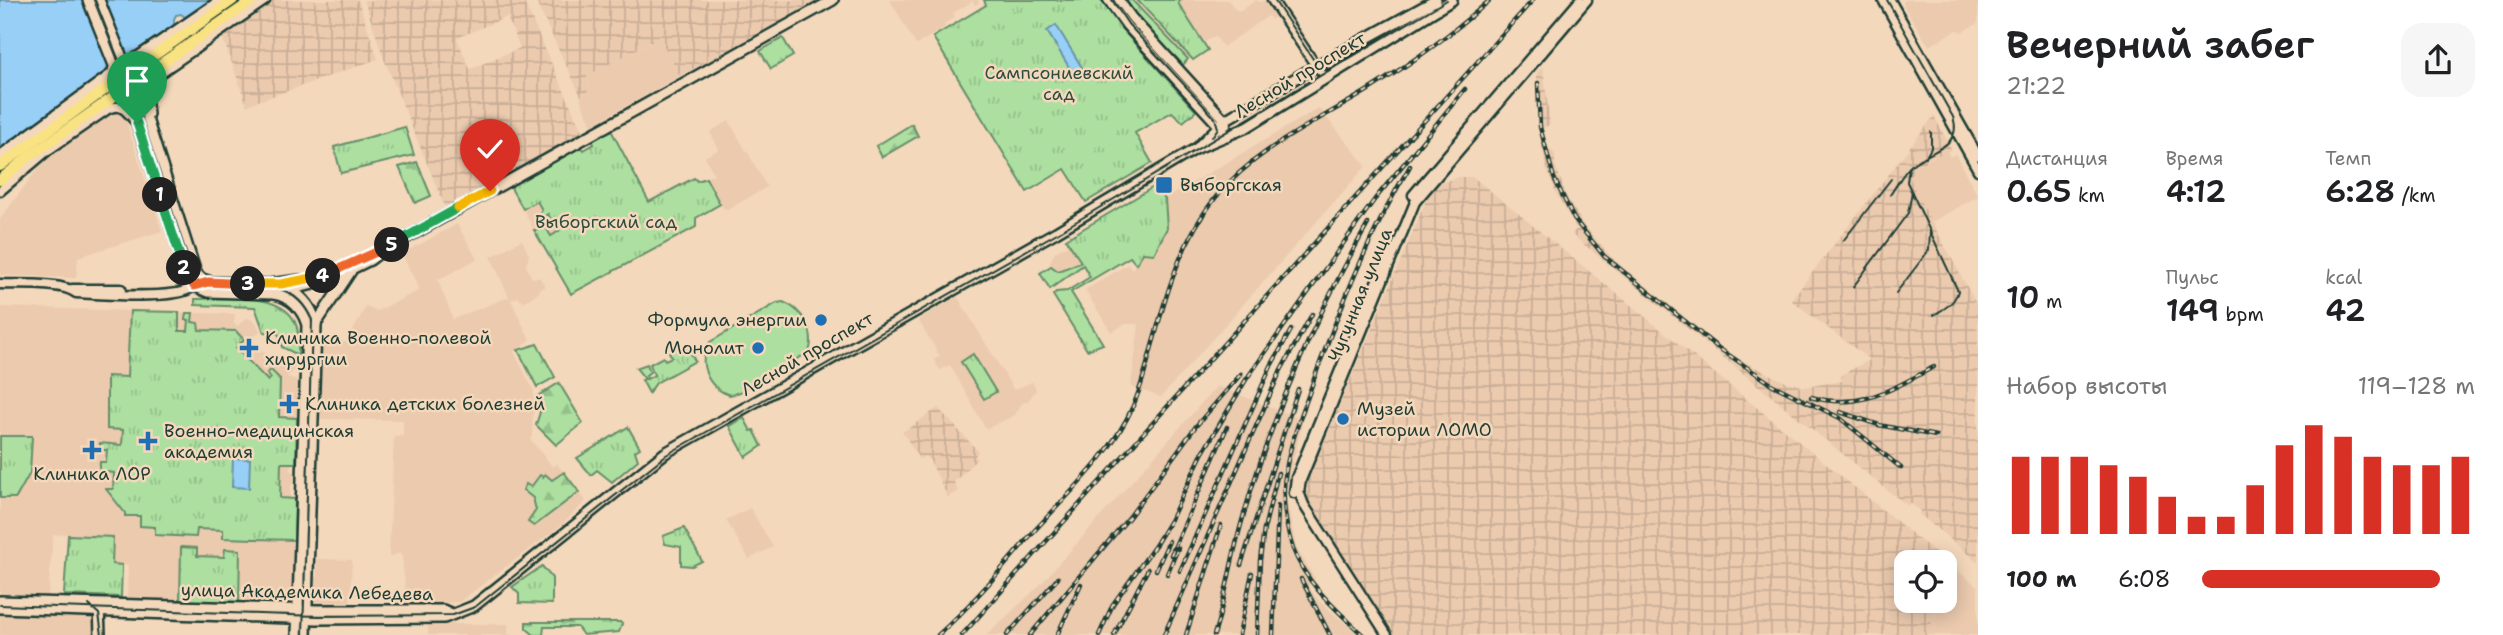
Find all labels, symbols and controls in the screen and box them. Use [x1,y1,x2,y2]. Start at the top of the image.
text: Вечерний забег [2006,19,2314,70]
button: share [2401,23,2475,97]
street label: Лесной проспект [1230,26,1371,124]
pin [107,51,167,123]
park label: Сампсониевский сад [984,61,1134,106]
icon: arrive [118,62,156,100]
text: 21:22 [2006,71,2066,101]
pin [460,119,520,191]
icon: check [471,130,509,168]
text: Дистанция [2006,146,2108,171]
text: Время [2166,146,2224,171]
text: Темп [2325,146,2371,171]
text: 0.65 [2006,171,2071,212]
text: 4:12 [2166,171,2226,212]
text: 6:28 [2325,171,2395,212]
place label: Выборгская [1180,173,1282,197]
marker: Выборгская [1154,175,1174,195]
pin: 1 [142,178,178,212]
text: 1 [155,182,164,207]
text: km [2071,183,2105,208]
text: /km [2395,183,2436,208]
park label: Выборгский сад [535,210,678,234]
street label: Чугунная улица [1322,225,1398,365]
pin: 5 [374,228,410,262]
text: 5 [386,232,397,257]
pin: 2 [166,250,202,286]
text: 2 [177,255,190,280]
pin: 4 [306,258,340,294]
text: 4 [316,263,329,288]
text: Пульс [2166,265,2219,290]
text: kcal [2325,265,2362,290]
pin: 3 [230,266,266,302]
text: 3 [241,271,254,296]
text: 10 [2006,277,2039,318]
text: m [2039,289,2062,314]
text: 149 [2166,290,2219,331]
text: 42 [2325,290,2366,331]
text: bpm [2219,302,2264,327]
street label: Лесной проспект [736,306,878,402]
place label: Формула энергии [647,308,807,332]
marker: Формула энергии [813,312,829,328]
place label: Клиника Военно-полевой хирургии [265,326,492,371]
place label: Монолит [664,336,745,360]
marker: Клиника Военно-полевой хирургии [239,338,259,358]
marker: Монолит [750,340,766,356]
text: Набор высоты [2006,371,2167,401]
text: 119–128 m [2358,371,2475,401]
place label: Клиника детских болезней [305,392,545,416]
marker: Клиника детских болезней [279,394,299,414]
place label: Музей истории ЛОМО [1357,397,1492,442]
marker: Музей истории ЛОМО [1335,411,1351,427]
place label: Военно-медицинская академия [164,419,354,464]
marker: Военно-медицинская академия [138,431,158,451]
marker: Клиника ЛОР [82,440,102,460]
place label: Клиника ЛОР [33,462,151,486]
map controls [1894,550,1957,613]
button: locate [1894,550,1957,613]
text: 100 m [2006,564,2077,594]
text: 6:08 [2118,564,2171,594]
street label: улица Академика Лебедева [181,578,433,606]

